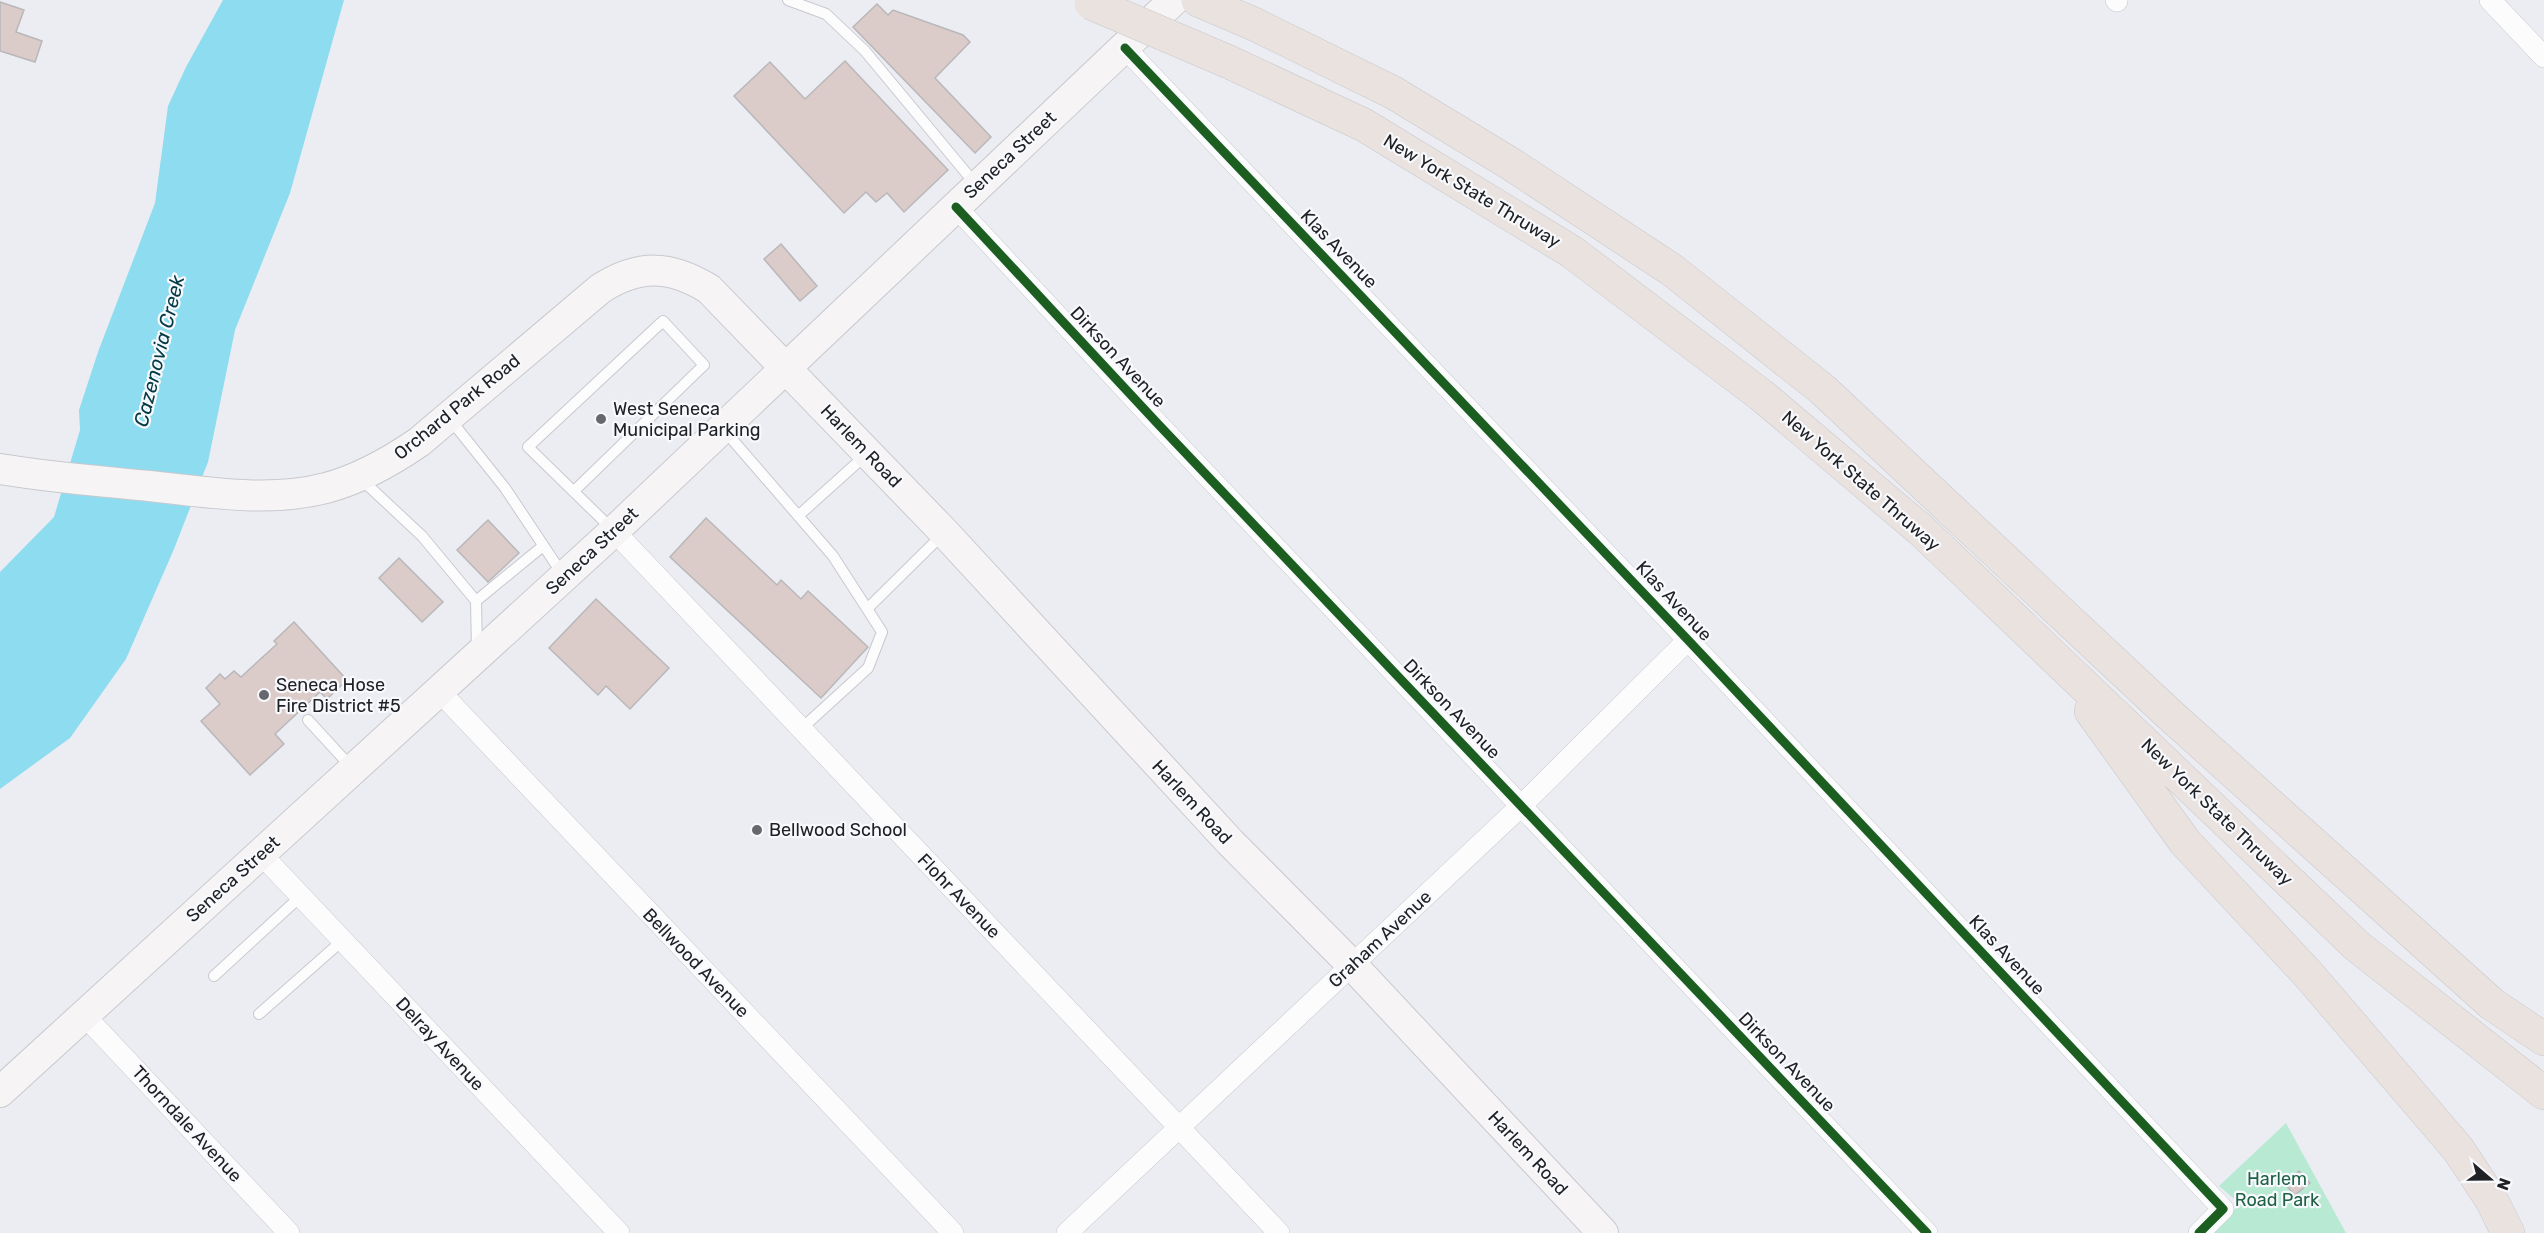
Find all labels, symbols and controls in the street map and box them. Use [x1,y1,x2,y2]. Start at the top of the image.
street label: Seneca Street [959,107,1061,203]
street label: New York State Thruway [1379,129,1565,253]
street label: Klas Avenue [1296,205,1382,293]
water label: Cazenovia Creek [129,272,190,429]
street label: Dirkson Avenue [1066,302,1170,412]
street label: Orchard Park Road [390,349,524,465]
place label: West Seneca Municipal Parking [613,398,761,441]
street label: Harlem Road [816,400,906,492]
street label: New York State Thruway [1777,406,1945,556]
marker: West Seneca Municipal Parking [594,412,608,426]
street label: Seneca Street [541,503,643,599]
street label: Klas Avenue [1631,556,1717,646]
street label: Dirkson Avenue [1399,655,1505,763]
place label: Seneca Hose Fire District #5 [276,674,401,717]
marker: Seneca Hose Fire District #5 [257,688,271,702]
street label: New York State Thruway [2136,734,2298,890]
street label: Harlem Road [1147,755,1237,849]
place label: Bellwood School [769,819,907,841]
marker: Bellwood School [750,823,764,837]
street label: Seneca Street [182,831,284,927]
street label: Flohr Avenue [913,849,1005,943]
street label: Graham Avenue [1324,886,1436,992]
street label: Bellwood Avenue [638,904,754,1022]
street label: Klas Avenue [1964,910,2050,1000]
street label: Delray Avenue [391,993,489,1095]
street label: Dirkson Avenue [1734,1008,1840,1116]
street label: Thorndale Avenue [127,1061,247,1187]
street label: Harlem Road [1483,1106,1573,1200]
north arrow [2460,1149,2520,1209]
park label: Harlem Road Park [2235,1168,2320,1211]
text: N [2493,1175,2515,1193]

